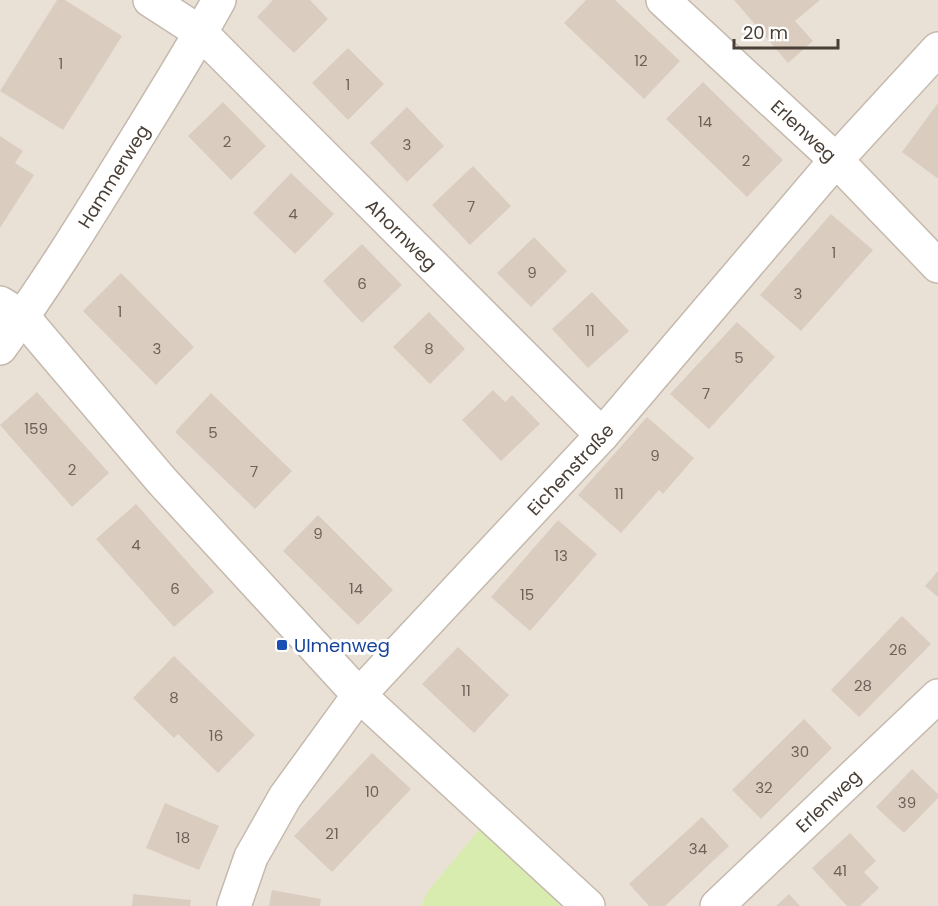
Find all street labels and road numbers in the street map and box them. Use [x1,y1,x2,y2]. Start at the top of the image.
street label: Erlenweg [766,94,842,167]
street label: Hammerweg [72,119,155,233]
street label: Ahornweg [361,193,443,275]
street label: Eichenstraße [521,418,619,520]
street label: Erlenweg [790,764,866,838]

